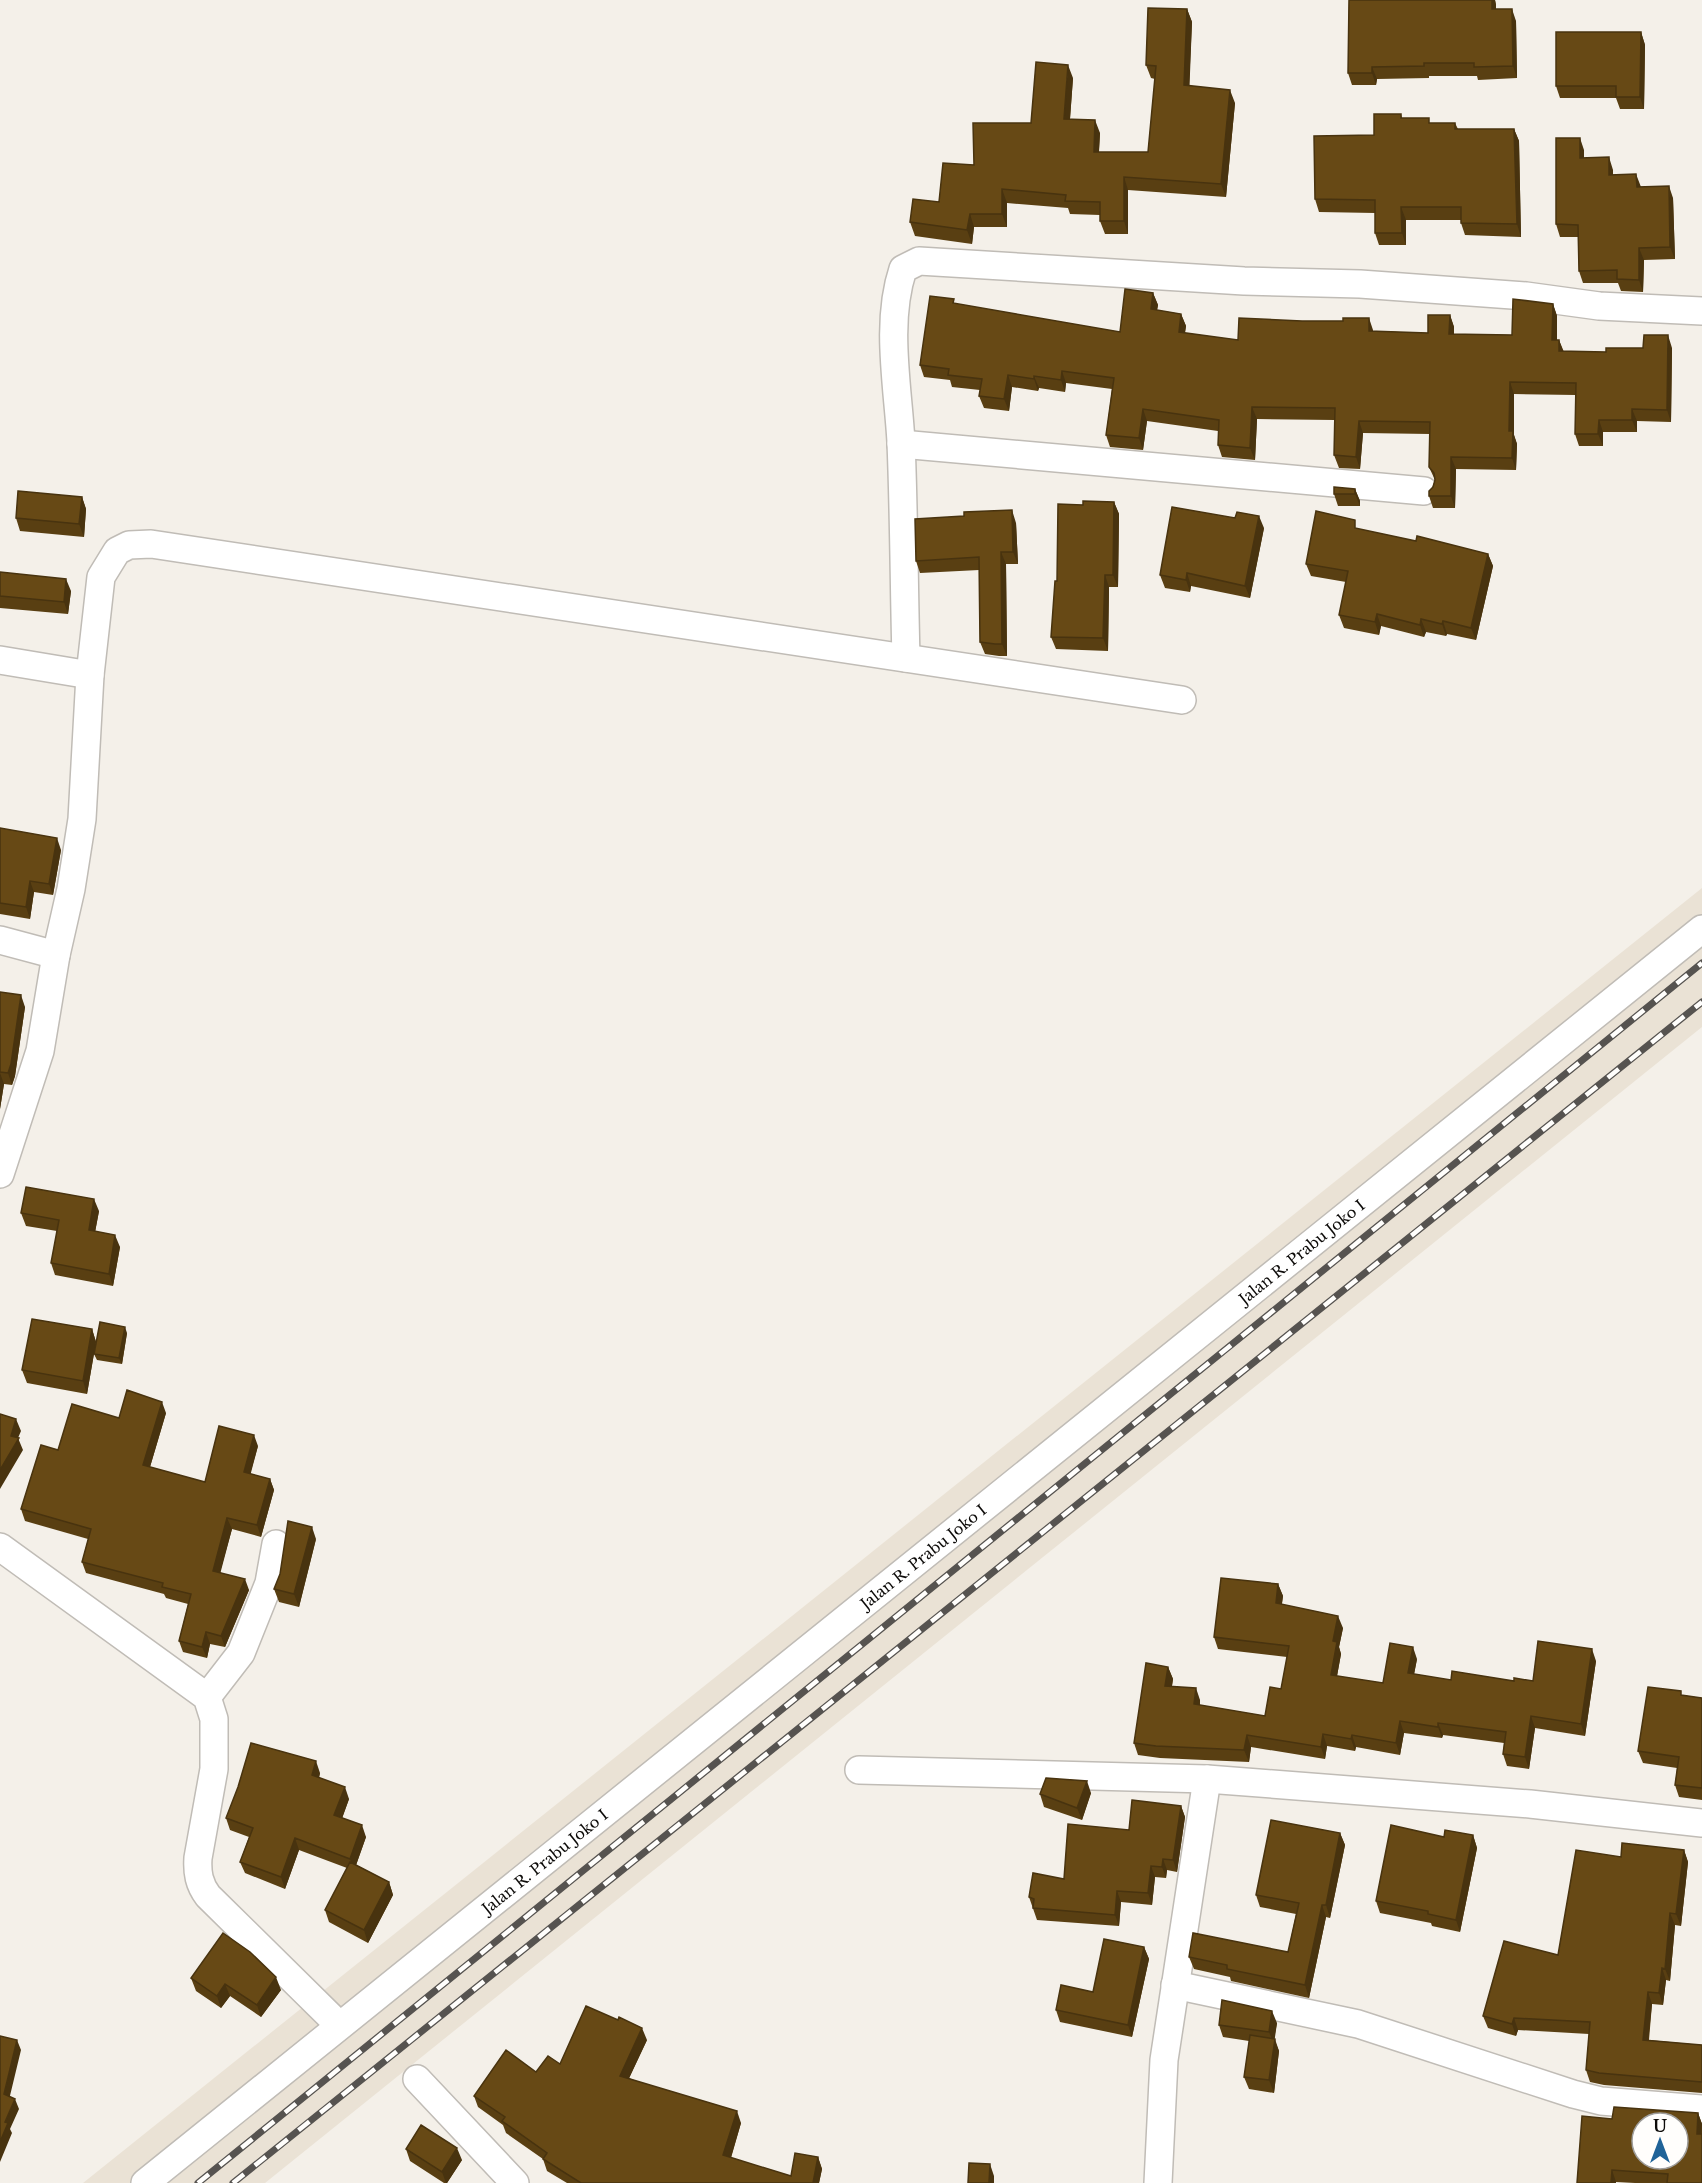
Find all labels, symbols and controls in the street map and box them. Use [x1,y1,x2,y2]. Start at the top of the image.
street label: Jalan R. Prabu Joko I [1233,1195,1368,1309]
street label: Jalan R. Prabu Joko I [855,1500,990,1614]
street label: Jalan R. Prabu Joko I [476,1805,611,1919]
north arrow [1630,2111,1690,2171]
text: U [1653,2116,1667,2136]

